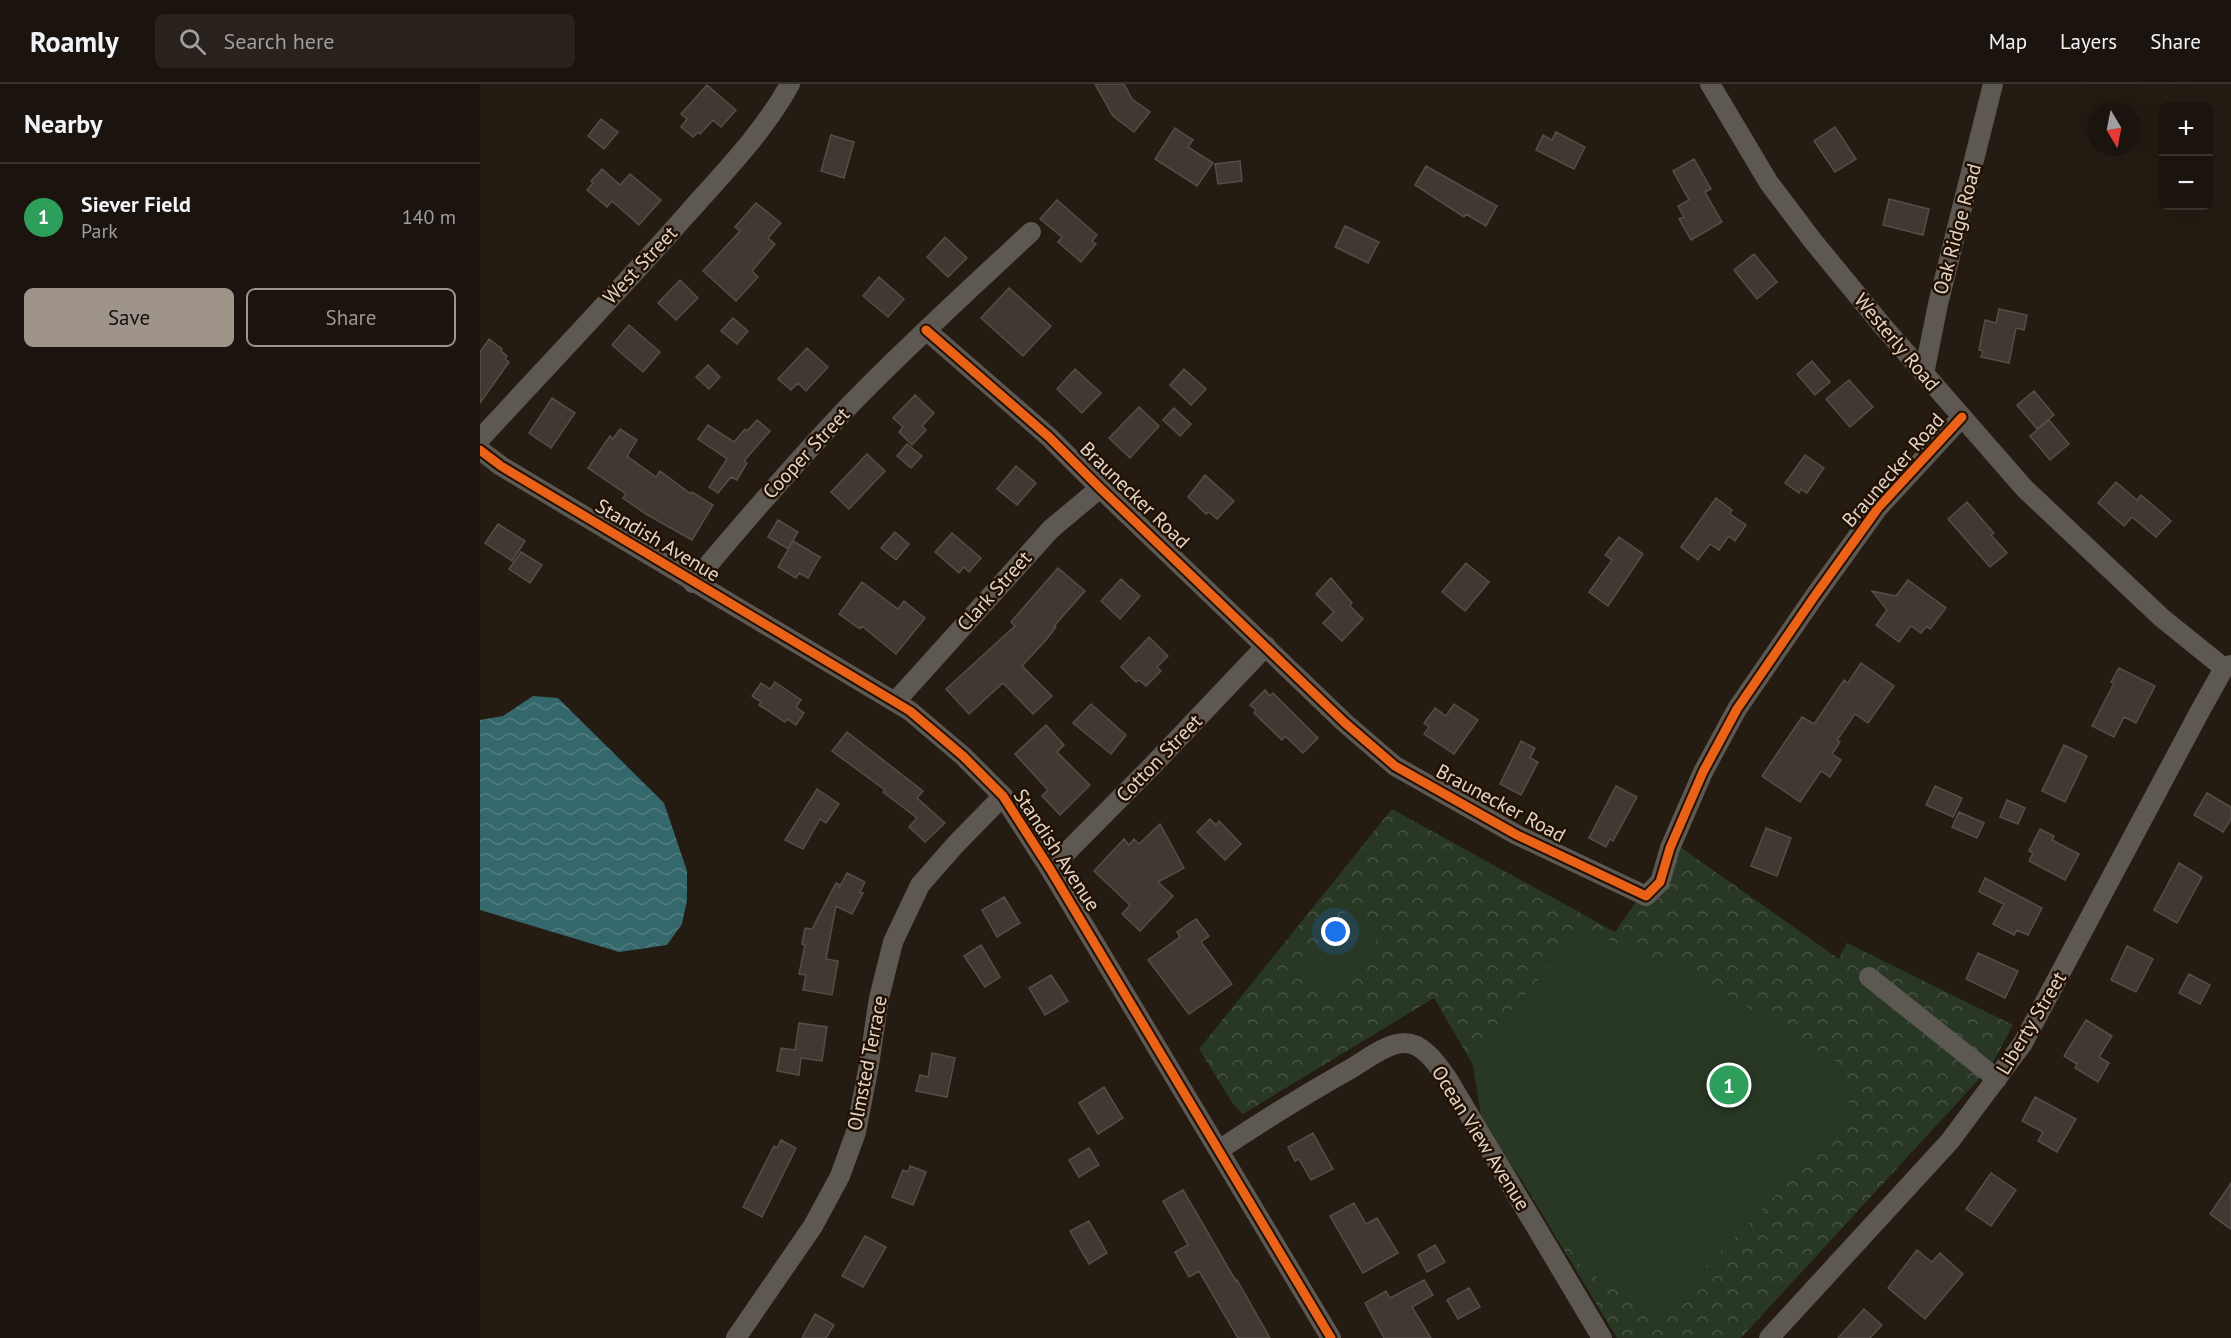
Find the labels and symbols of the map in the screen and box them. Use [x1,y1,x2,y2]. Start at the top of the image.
north arrow [2087,102,2141,156]
street label: Oak Ridge Road [1927,161,1987,297]
street label: West Street [597,220,683,310]
street label: Westerly Road [1848,288,1946,396]
street label: Cooper Street [757,401,855,504]
street label: Braunecker Road [1836,407,1950,533]
street label: Braunecker Road [1075,436,1195,554]
street label: Standish Avenue [591,493,725,587]
street label: Clark Street [951,545,1037,637]
street label: Cotton Street [1110,708,1208,808]
street label: Braunecker Road [1432,758,1570,848]
street label: Standish Avenue [1008,784,1106,916]
your location [1321,917,1350,946]
street label: Liberty Street [1990,966,2072,1079]
street label: Olmsted Terrace [841,993,893,1133]
street label: Ocean View Avenue [1426,1061,1536,1215]
pin: 1 [1710,1062,1748,1108]

